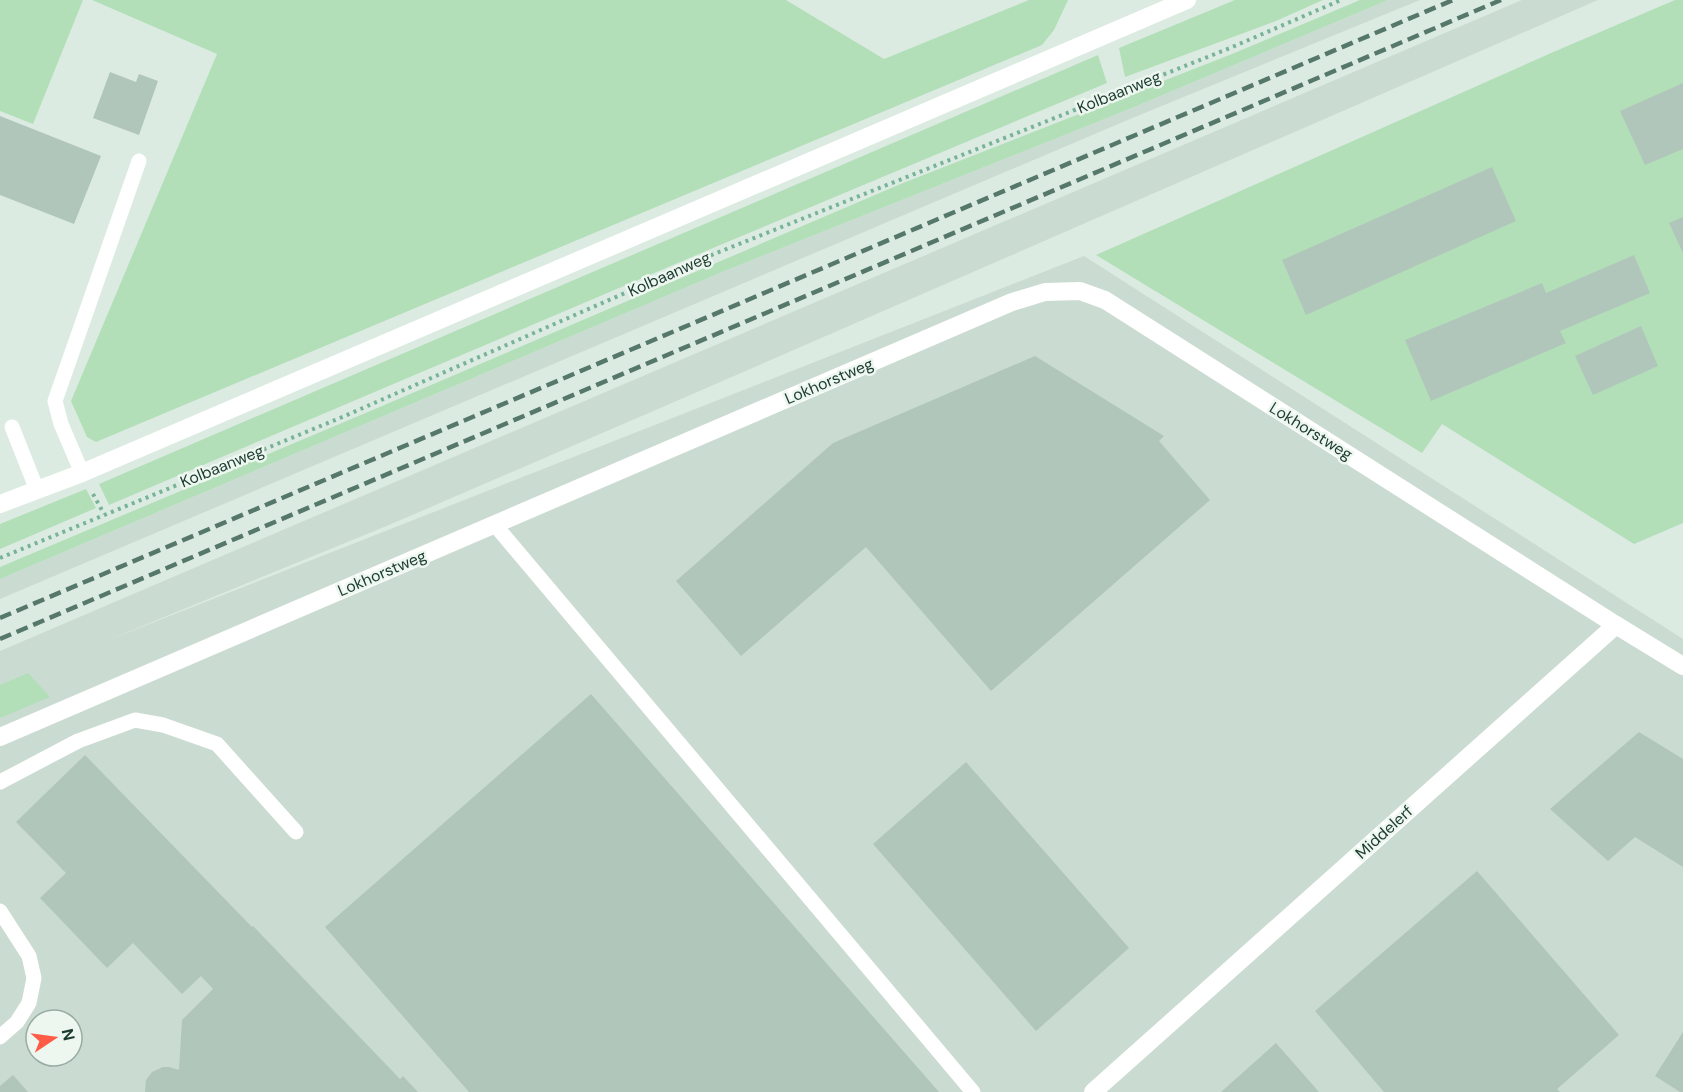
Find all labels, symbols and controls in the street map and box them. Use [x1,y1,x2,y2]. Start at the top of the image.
street label: Kolbaanweg [1074,66,1164,118]
street label: Kolbaanweg [624,246,714,302]
street label: Lokhorstweg [782,353,876,409]
street label: Lokhorstweg [1266,397,1357,465]
street label: Kolbaanweg [177,440,267,492]
street label: Lokhorstweg [335,545,429,601]
street label: Middelerf [1351,801,1417,863]
north arrow [24,1008,84,1068]
text: N [57,1027,80,1043]

